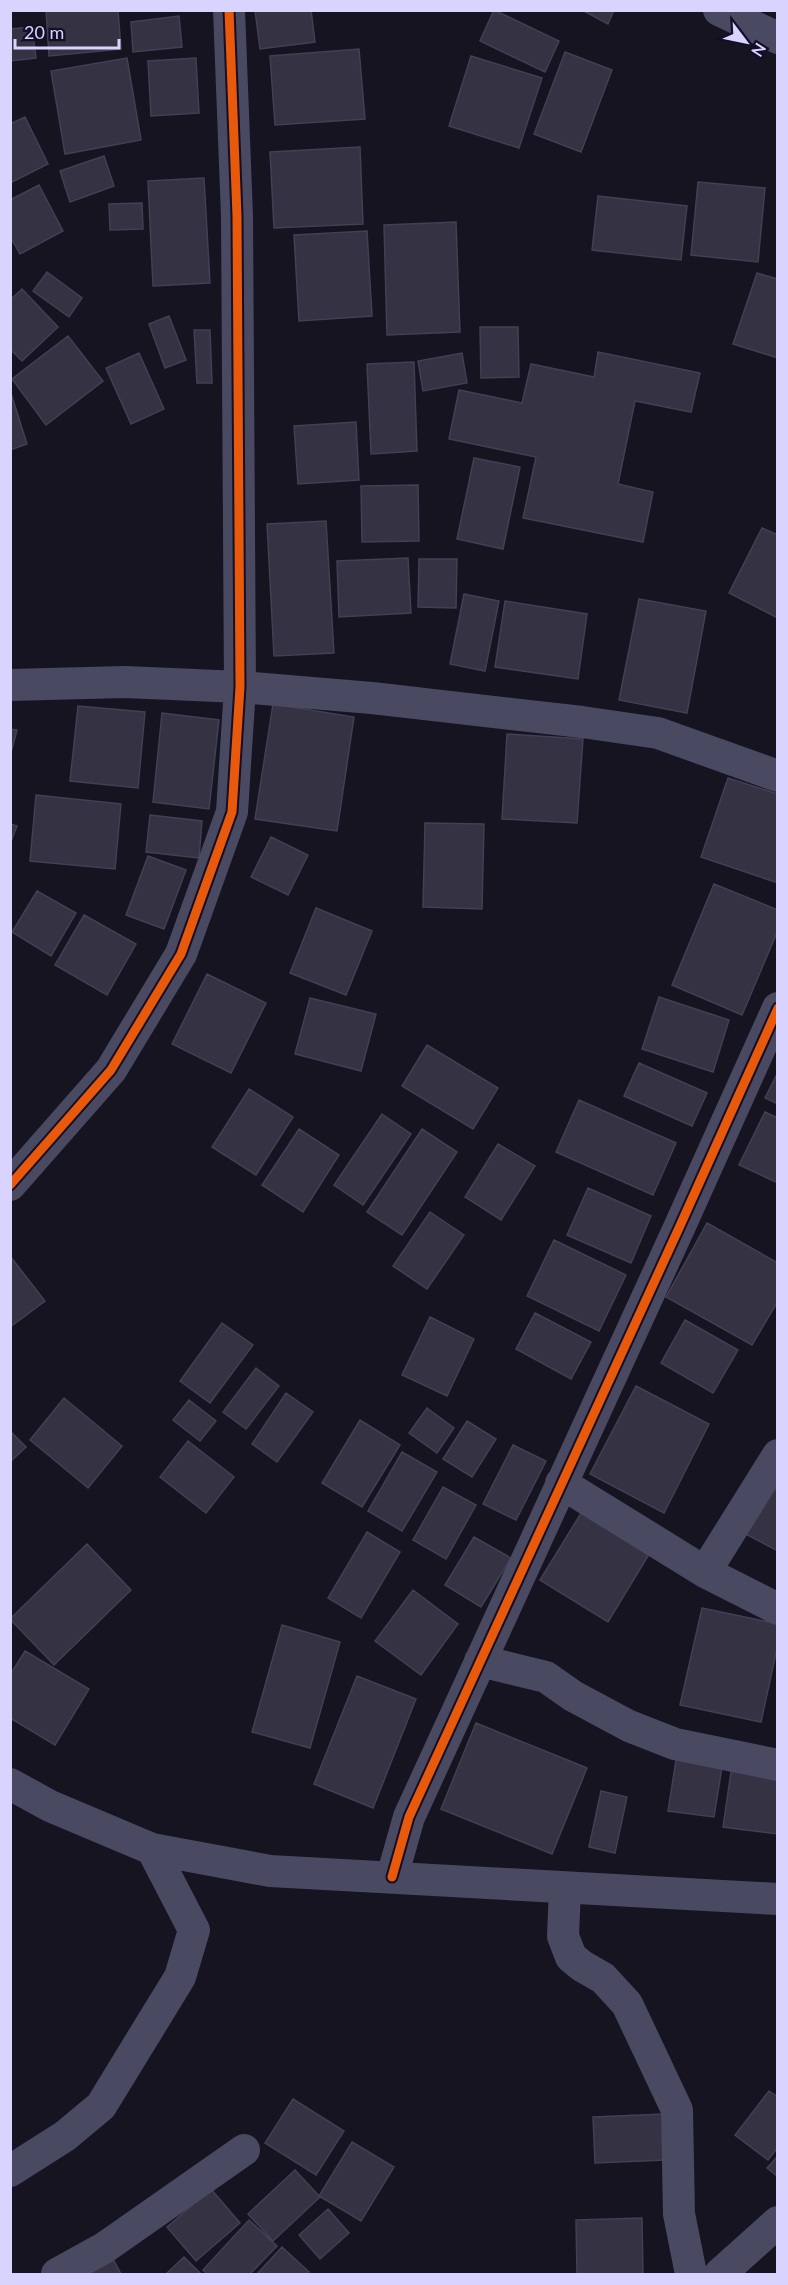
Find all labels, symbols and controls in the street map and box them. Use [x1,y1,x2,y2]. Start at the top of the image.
scale bar [15,12,118,50]
north arrow [716,12,776,72]
text: 20 m [24,21,64,43]
text: N [748,40,770,60]

